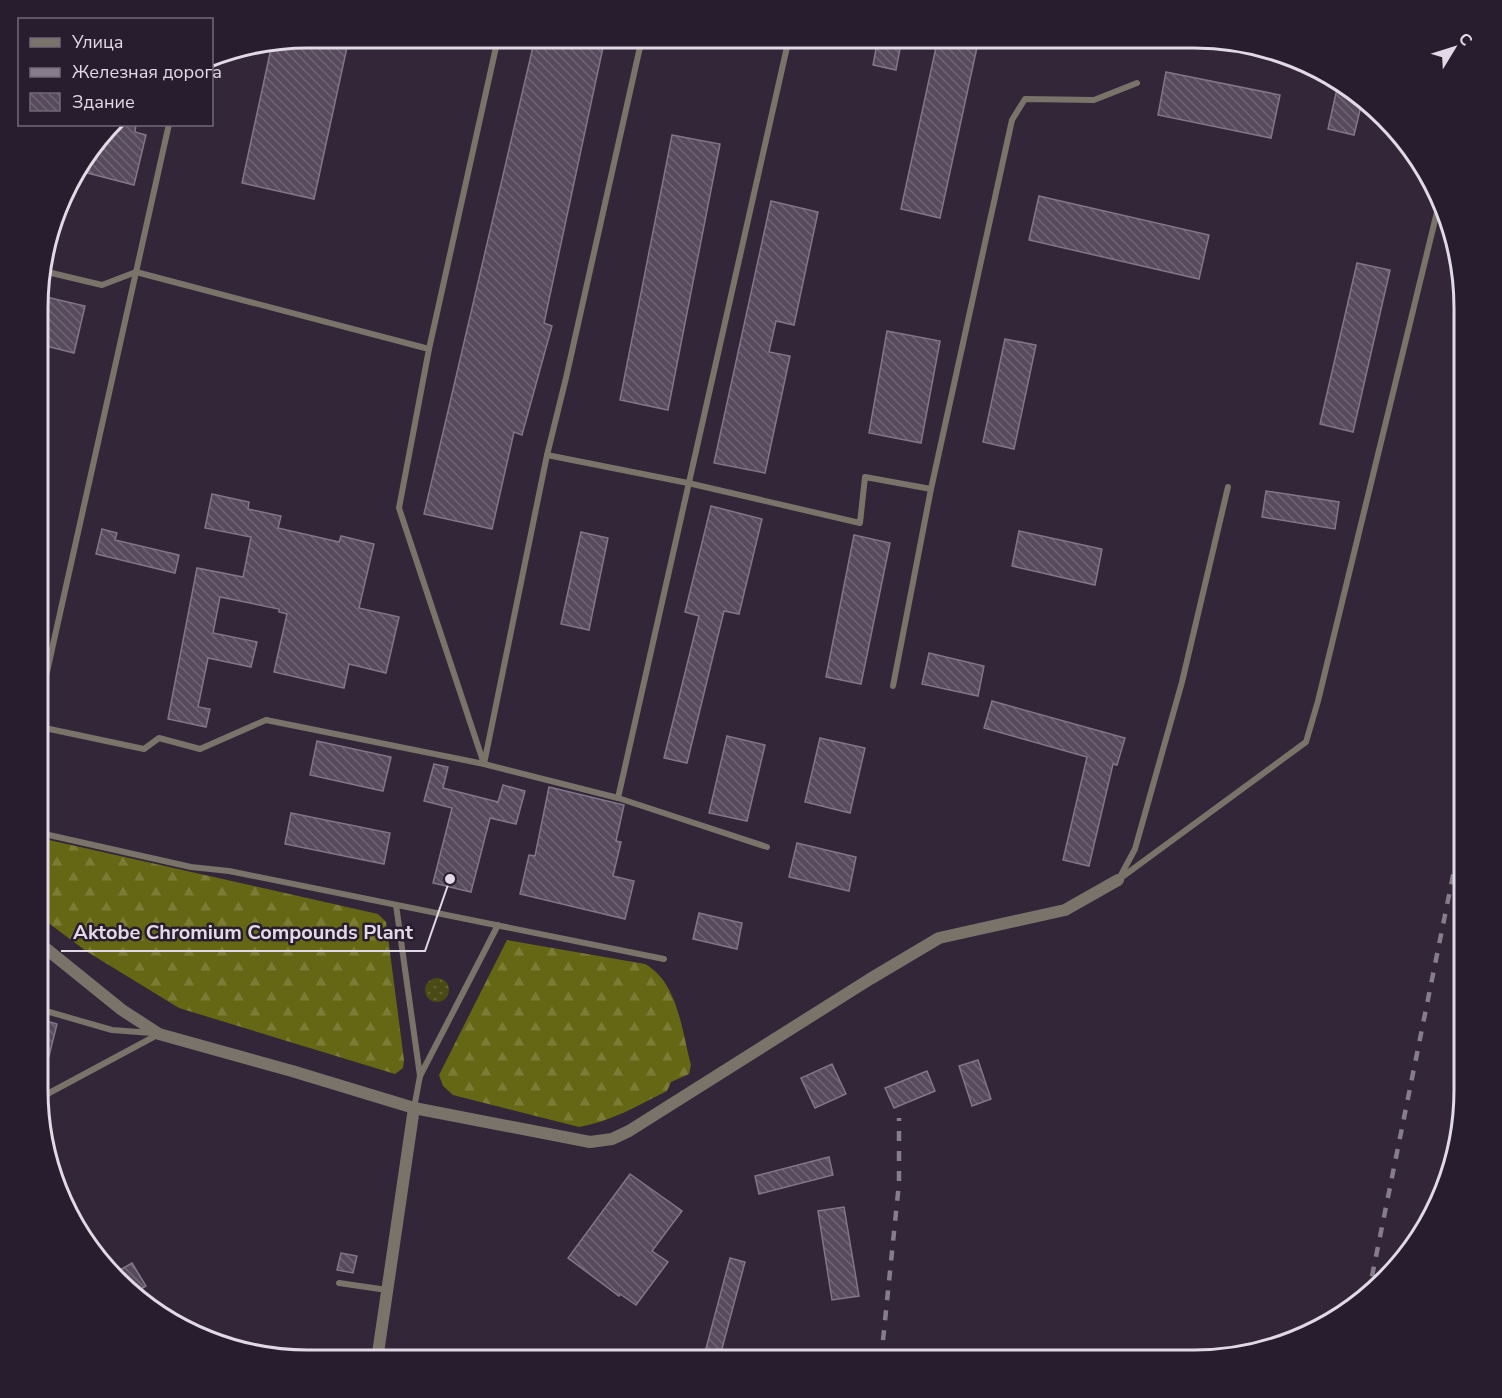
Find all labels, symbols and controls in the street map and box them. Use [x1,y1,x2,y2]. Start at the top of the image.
legend [18,18,213,126]
north arrow [1424,18,1484,78]
text: С [1453,28,1477,51]
text: Улица [71,30,123,54]
text: Железная дорога [72,60,222,84]
text: Здание [72,90,135,114]
callout: Aktobe Chromium Compounds Plant [61,913,425,951]
text: Aktobe Chromium Compounds Plant [73,919,413,946]

